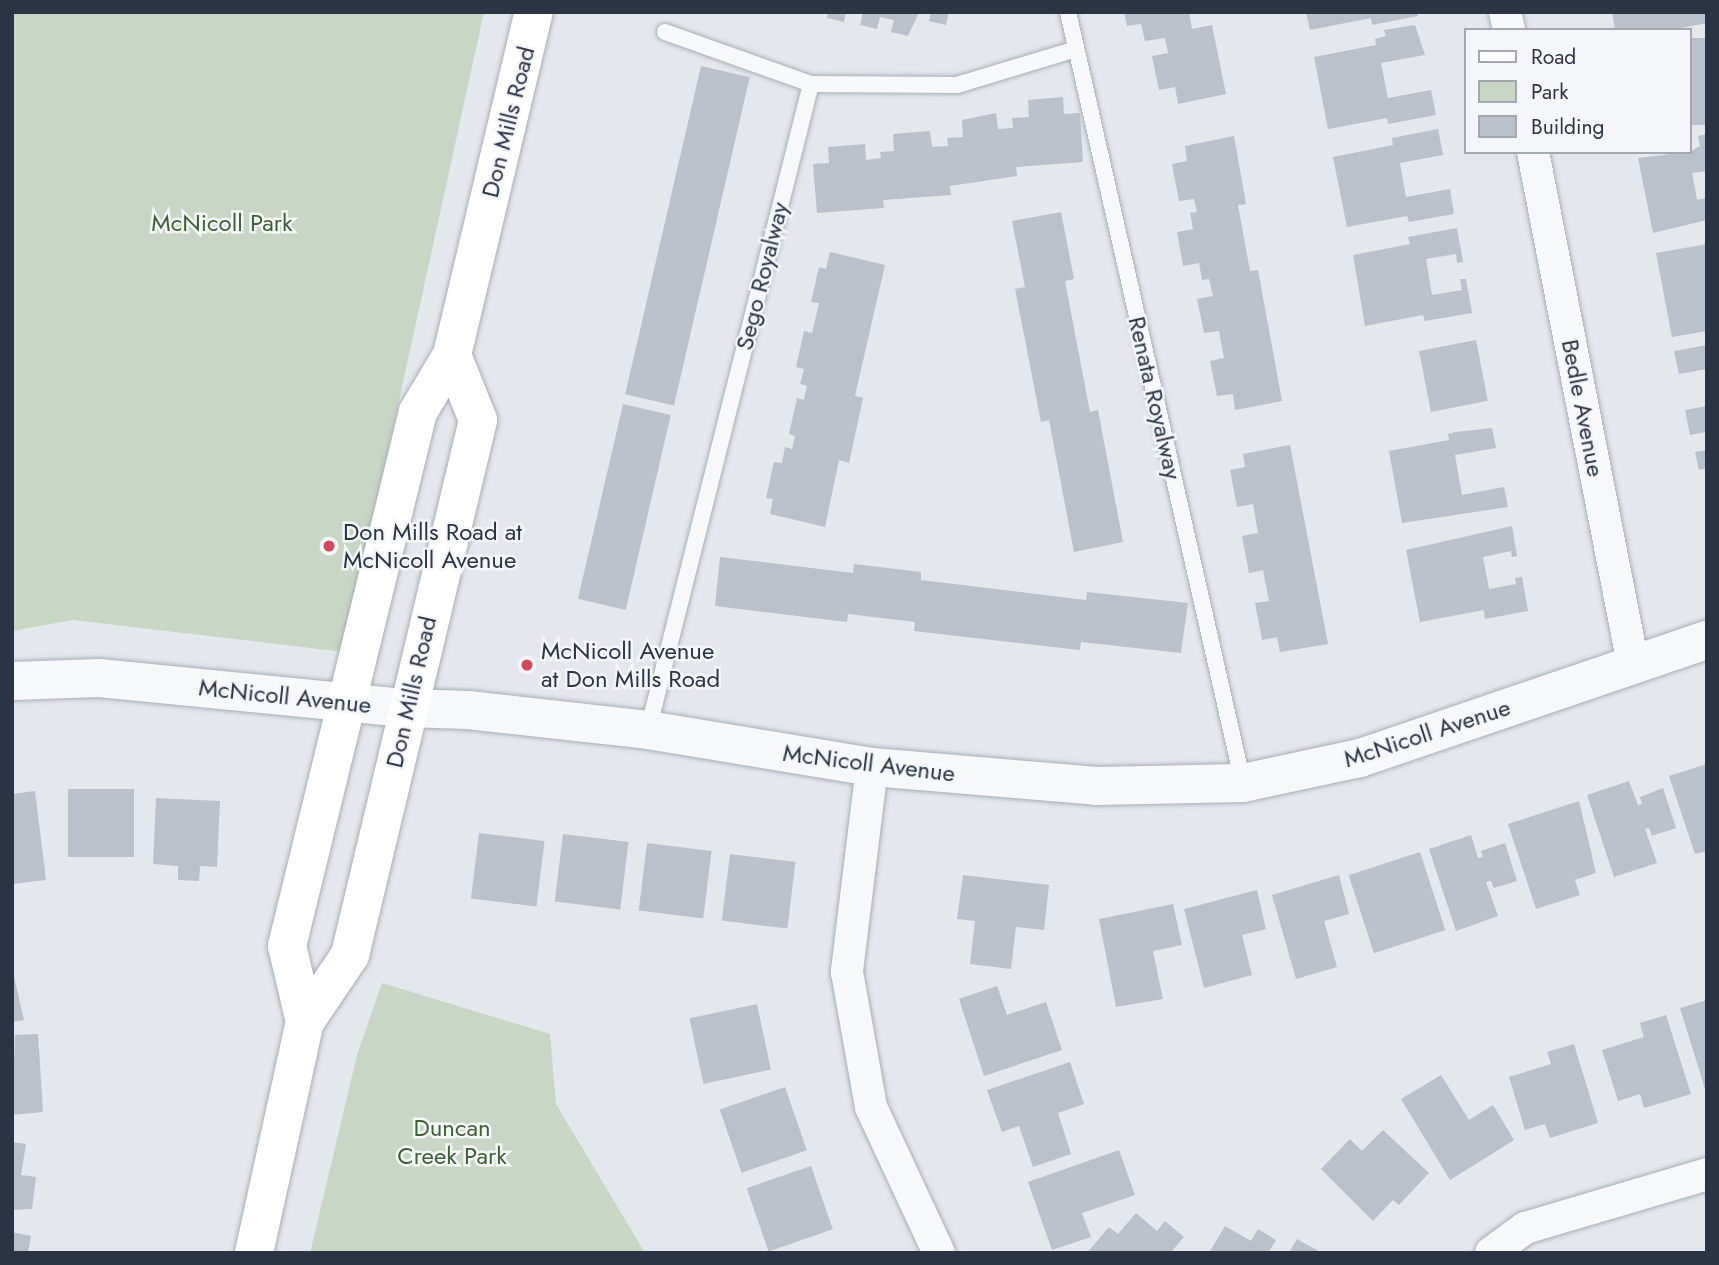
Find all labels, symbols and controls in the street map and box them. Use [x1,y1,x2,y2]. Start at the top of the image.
legend [1464,28,1691,154]
text: Road [1531,42,1576,72]
street label: Don Mills Road [475,44,541,200]
text: Park [1531,77,1568,107]
text: Building [1531,112,1604,142]
street label: Sego Royalway [730,199,794,353]
park label: McNicoll Park [151,209,293,237]
street label: Renata Royalway [1122,314,1188,482]
street label: Bedle Avenue [1556,337,1610,479]
place label: Don Mills Road at McNicoll Avenue [343,518,522,574]
marker: Don Mills Road at McNicoll Avenue [321,538,337,554]
street label: Don Mills Road [380,613,442,771]
place label: McNicoll Avenue at Don Mills Road [541,637,720,693]
marker: McNicoll Avenue at Don Mills Road [519,657,535,673]
street label: McNicoll Avenue [197,673,373,719]
street label: McNicoll Avenue [1340,693,1514,773]
street label: McNicoll Avenue [781,738,957,788]
park label: Duncan Creek Park [397,1114,507,1170]

